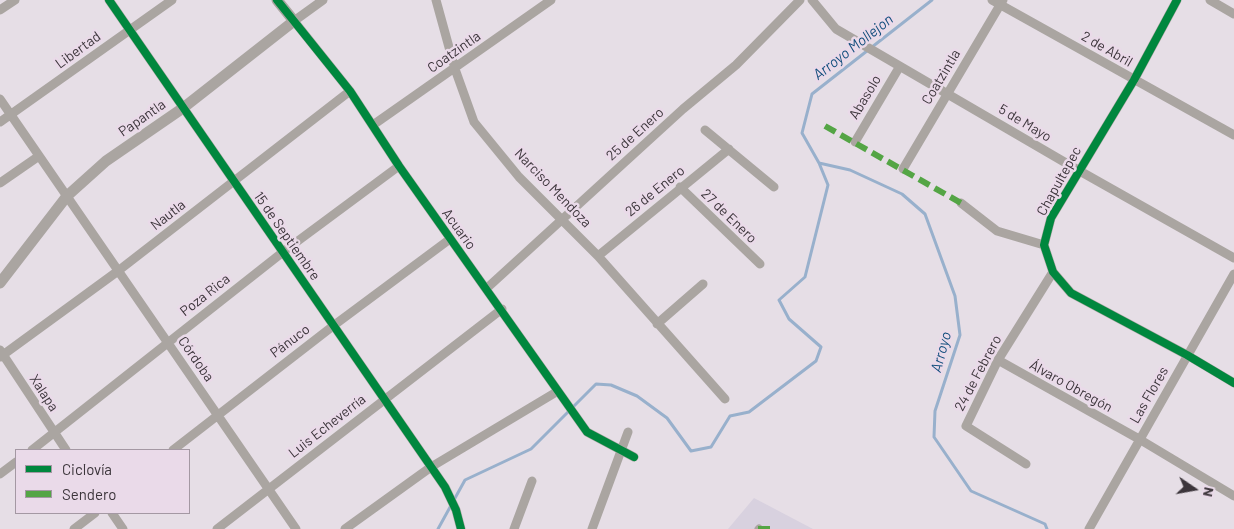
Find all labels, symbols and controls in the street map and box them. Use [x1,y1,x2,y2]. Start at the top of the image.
water label: Arroyo Mollejon [809,10,897,84]
street label: Libertad [52,28,104,72]
street label: Coatzintla [424,28,484,76]
street label: 2 de Abril [1078,28,1136,70]
street label: Coatzintla [918,46,964,108]
street label: Abasolo [845,72,885,122]
street label: Papantla [115,96,169,140]
street label: 5 de Mayo [995,101,1055,145]
street label: 25 de Enero [603,104,667,164]
street label: Chapultepec [1033,144,1085,218]
street label: Narciso Mendoza [511,145,595,231]
street label: 26 de Enero [622,162,688,220]
street label: 27 de Enero [698,185,760,247]
street label: 15 de Septiembre [250,189,324,283]
street label: Nautla [147,196,189,234]
street label: Acuario [439,205,479,253]
street label: Poza Rica [177,270,233,320]
street label: Pánuco [267,321,313,361]
water label: Arroyo [927,330,955,374]
street label: 24 de Febrero [951,332,1005,414]
street label: Córdoba [174,333,218,385]
street label: Álvaro Obregón [1027,356,1115,416]
street label: Las Flores [1126,364,1172,426]
street label: Xalapa [26,371,62,415]
street label: Luis Echeverría [285,391,369,461]
legend [15,449,190,514]
text: Ciclovía [62,460,112,478]
north arrow [1169,464,1219,514]
text: Sendero [62,485,116,503]
text: N [1200,486,1218,499]

